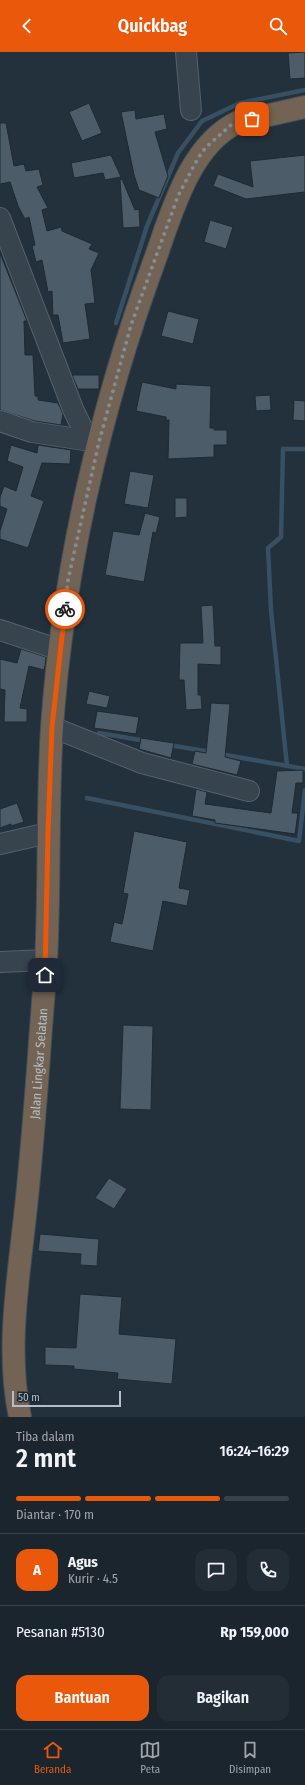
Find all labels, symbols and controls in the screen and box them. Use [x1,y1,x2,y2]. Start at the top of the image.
icon: back [16,15,38,37]
text: Quickbag [118,15,187,37]
icon: search [267,15,289,37]
pin [235,102,269,136]
icon: bag [241,108,263,130]
courier [45,589,85,629]
icon: bike [54,598,76,620]
pin [28,958,62,992]
icon: home [34,964,56,986]
street label: Jalan Lingkar Selatan [27,1007,50,1120]
scale bar [12,1389,121,1408]
text: 50 m [18,1391,40,1404]
text: Tiba dalam [16,1429,74,1444]
text: 16:24–16:29 [220,1442,289,1460]
text: 2 mnt [16,1443,76,1474]
text: Diantar · 170 m [16,1507,94,1522]
button: chat [195,1549,237,1591]
button: phone [247,1549,289,1591]
text: Agus [68,1553,98,1571]
text: A [33,1561,41,1579]
text: Kurir · 4.5 [68,1571,118,1586]
text: Pesanan #5130 [16,1623,105,1641]
text: Rp 159,000 [220,1623,289,1641]
button: Bantuan [16,1675,149,1721]
button: Bagikan [157,1675,289,1721]
tab: Beranda [34,1739,71,1776]
tab: Peta [139,1739,161,1776]
tab: Disimpan [229,1739,271,1776]

